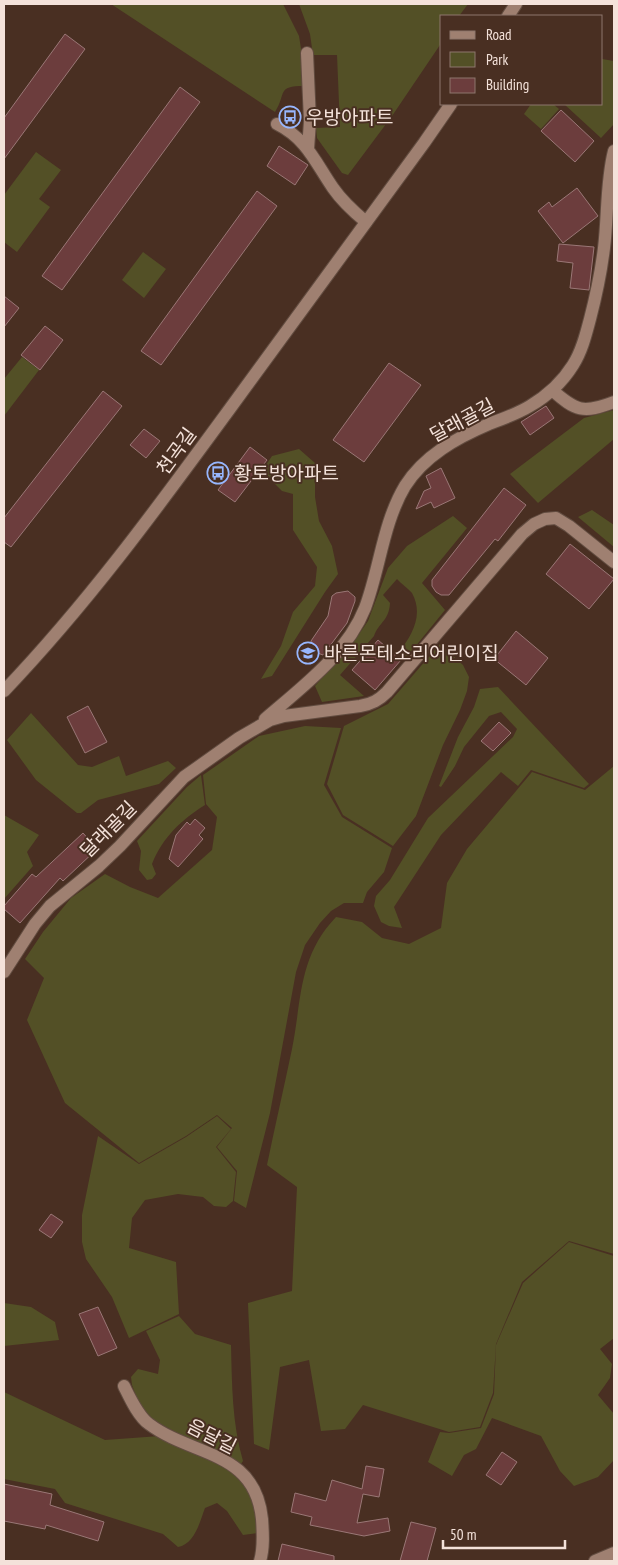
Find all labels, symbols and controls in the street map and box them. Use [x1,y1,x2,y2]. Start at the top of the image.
legend [440,15,603,105]
text: Road [486,25,512,44]
text: Park [486,50,508,69]
text: Building [486,75,529,94]
bus stop icon: 우방아파트 [278,105,302,129]
place label: 우방아파트 [306,105,393,129]
street label: 달래골길 [425,393,499,447]
street label: 천곡길 [151,423,201,479]
bus stop icon: 황토방아파트 [206,461,230,485]
place label: 황토방아파트 [234,461,339,485]
school or university icon: 바른몬테소리어린이집 [296,641,320,665]
place label: 바른몬테소리어린이집 [324,641,499,665]
street label: 달래골길 [75,796,141,862]
street label: 음달길 [183,1413,241,1459]
scale bar [443,1518,566,1550]
text: 50 m [450,1525,476,1544]

